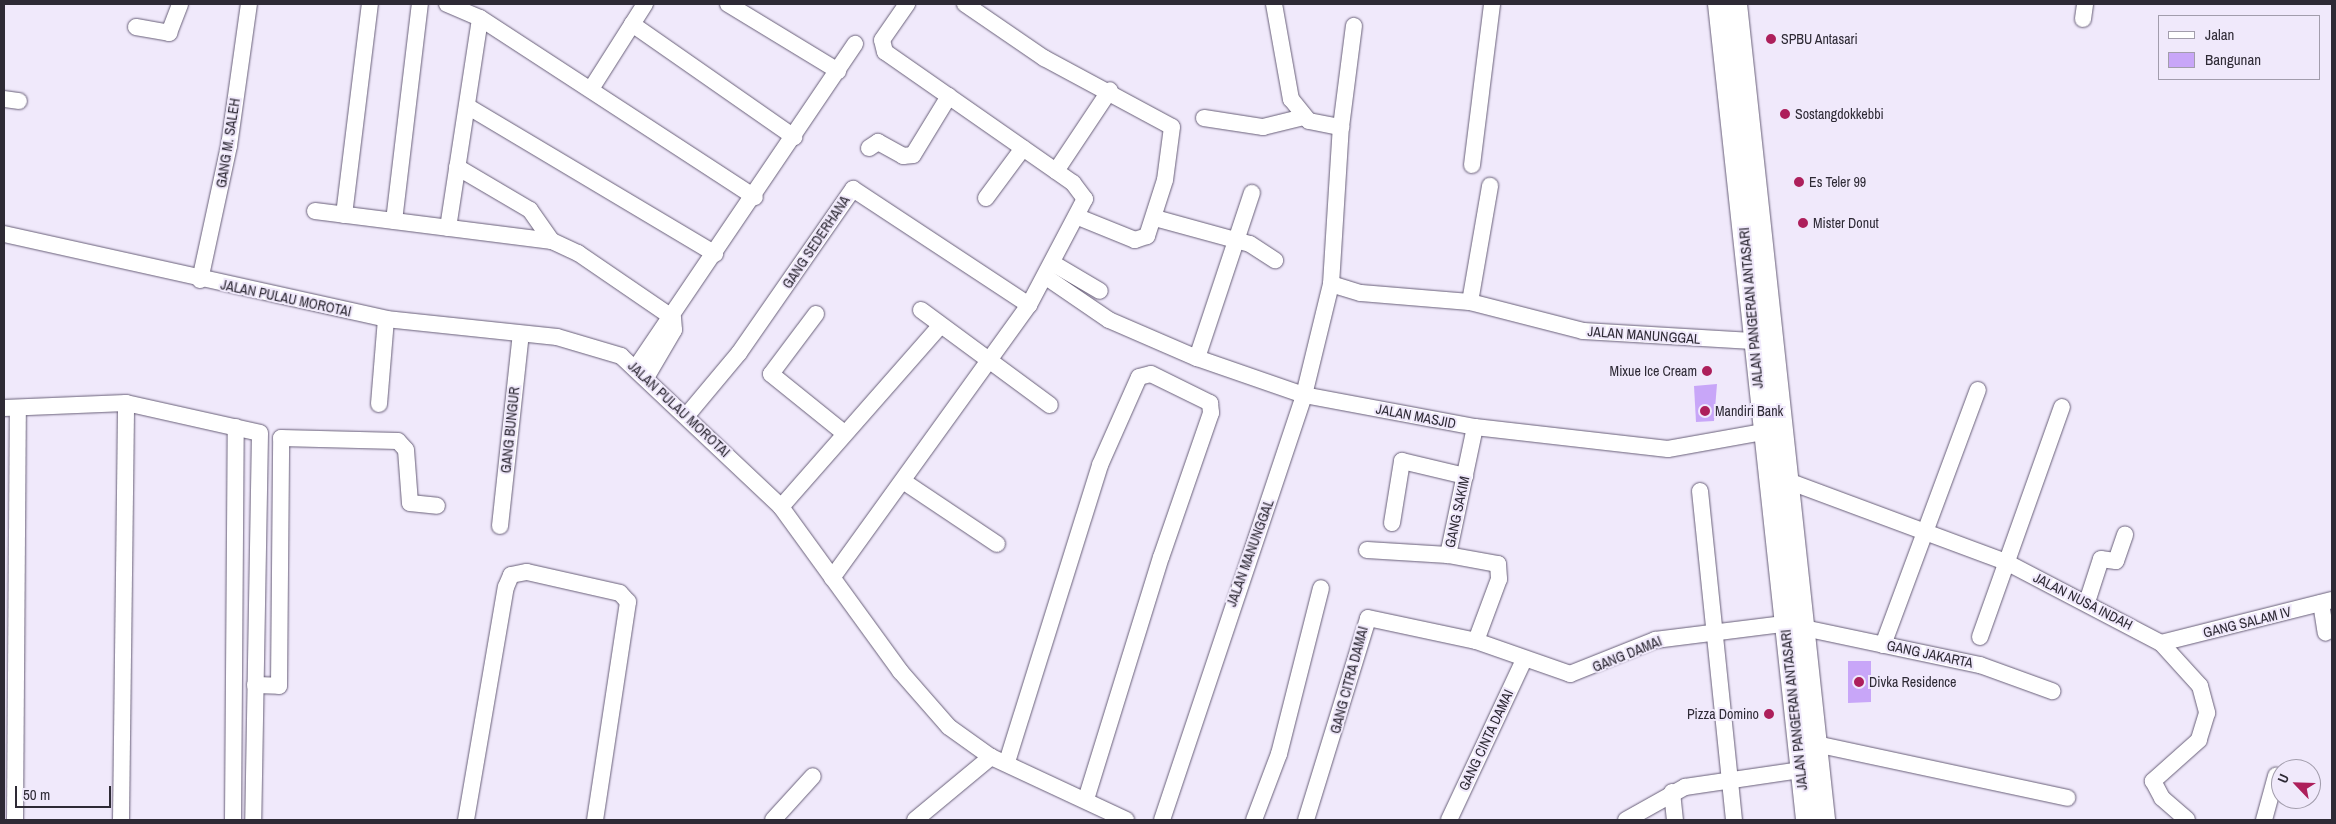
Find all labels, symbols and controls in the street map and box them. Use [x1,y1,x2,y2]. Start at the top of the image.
legend [2158,15,2321,80]
text: Jalan [2205,24,2234,45]
place label: SPBU Antasari [1781,31,1858,47]
marker: SPBU Antasari [1765,33,1777,45]
text: Bangunan [2205,49,2261,70]
street label: GANG M. SALEH [213,97,243,189]
place label: Sostangdokkebbi [1795,106,1884,122]
marker: Sostangdokkebbi [1779,108,1791,120]
place label: Es Teler 99 [1809,174,1866,190]
marker: Es Teler 99 [1793,176,1805,188]
street label: GANG SEDERHANA [779,192,853,292]
place label: Mister Donut [1813,215,1879,231]
marker: Mister Donut [1797,217,1809,229]
street label: JALAN PANGERAN ANTASARI [1736,226,1766,390]
street label: JALAN PULAU MOROTAI [219,276,353,320]
street label: JALAN MANUNGGAL [1587,323,1701,347]
street label: JALAN PULAU MOROTAI [625,357,733,461]
place label: Mixue Ice Cream [1610,363,1697,379]
marker: Mixue Ice Cream [1701,365,1713,377]
street label: GANG BUNGUR [497,386,523,474]
street label: JALAN MASJID [1375,400,1457,432]
place label: Mandiri Bank [1715,403,1783,419]
marker: Mandiri Bank [1699,405,1711,417]
street label: GANG SAKIM [1441,475,1473,549]
street label: JALAN MANUNGGAL [1223,497,1277,609]
street label: JALAN NUSA INDAH [2030,569,2136,633]
street label: GANG SALAM IV [2201,603,2293,641]
street label: GANG CITRA DAMAI [1327,624,1371,736]
street label: JALAN PANGERAN ANTASARI [1777,628,1811,792]
street label: GANG DAMAI [1590,632,1664,676]
street label: GANG JAKARTA [1885,637,1975,671]
place label: Divka Residence [1869,674,1956,690]
marker: Divka Residence [1853,676,1865,688]
street label: GANG CINTA DAMAI [1455,687,1517,793]
place label: Pizza Domino [1687,706,1759,722]
marker: Pizza Domino [1763,708,1775,720]
north arrow [2271,759,2321,809]
text: U [2273,771,2293,786]
scale bar [18,776,114,808]
text: 50 m [23,784,50,805]

